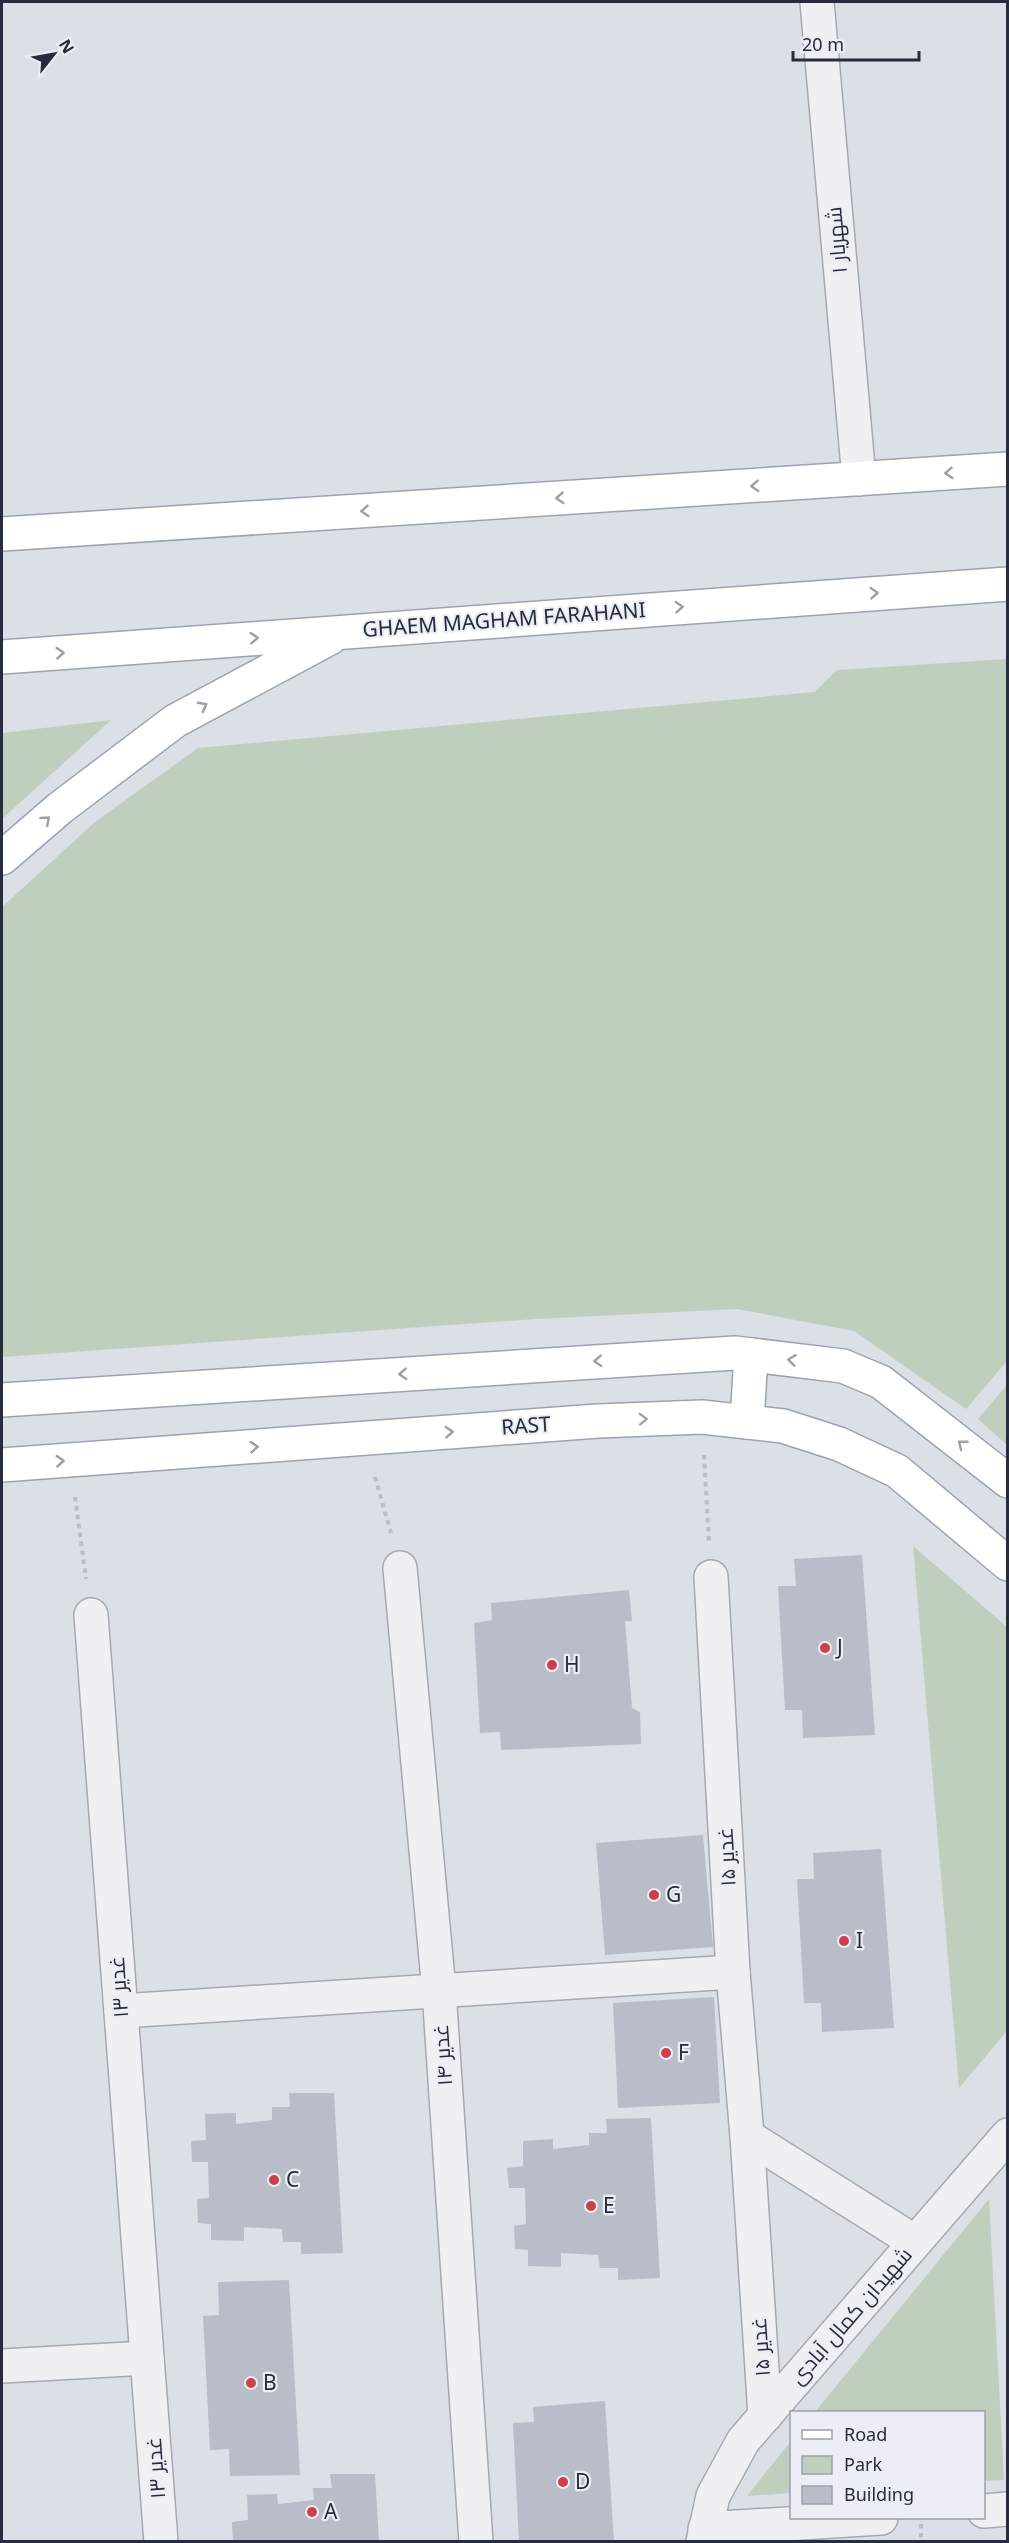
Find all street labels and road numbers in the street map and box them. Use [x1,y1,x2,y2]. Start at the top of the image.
street label: شهریار ۱ [819,206,853,275]
street label: GHAEM MAGHAM FARAHANI [361,595,646,643]
street label: RAST [500,1409,552,1441]
street label: غدیر ۱۵ [710,1827,742,1887]
street label: غدیر ۱۳ [102,1955,134,2019]
street label: غدیر ۱۴ [426,2023,458,2087]
street label: شهیدان کمال آبادی [783,2241,918,2390]
street label: غدیر ۱۵ [744,2317,776,2377]
street label: غدیر ۱۳ [139,2436,171,2500]

